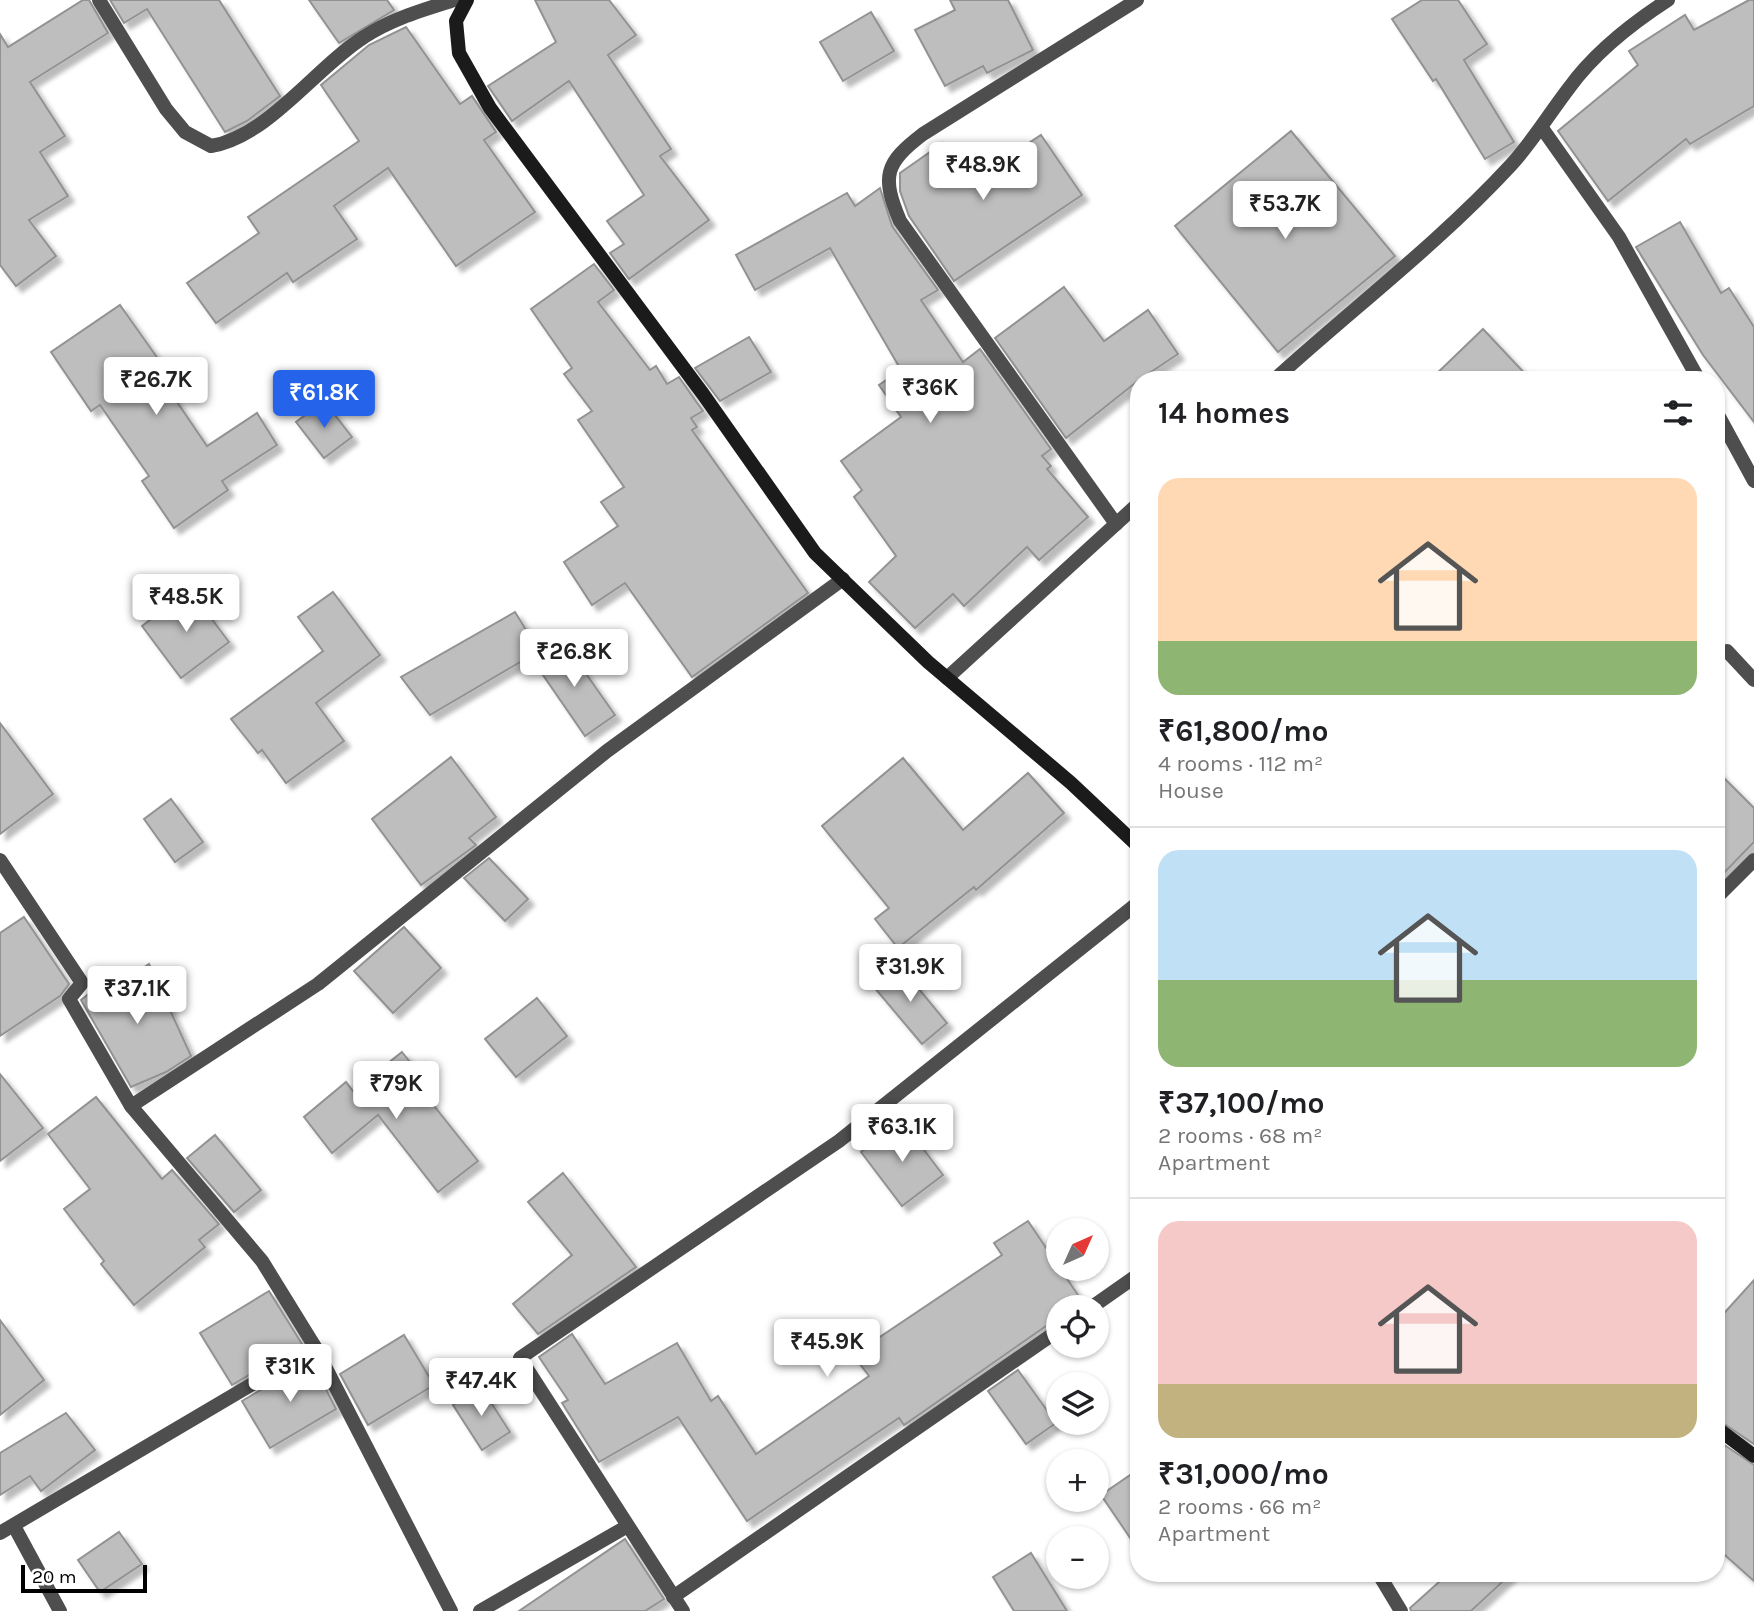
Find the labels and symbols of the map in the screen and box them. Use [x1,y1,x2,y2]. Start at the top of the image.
pin: ₹48.9K [926,142,1040,202]
pin: ₹53.7K [1228,182,1342,241]
pin: ₹26.7K [99,358,213,417]
pin: ₹36K [889,366,971,425]
pin: ₹61.8K [267,370,381,430]
pin: ₹48.5K [129,574,243,634]
pin: ₹26.8K [517,630,631,689]
pin: ₹31.9K [853,944,967,1004]
pin: ₹37.1K [80,967,194,1026]
pin: ₹79K [355,1062,437,1121]
pin: ₹63.1K [845,1104,959,1164]
north arrow [1046,1218,1110,1281]
pin: ₹45.9K [770,1320,884,1379]
pin: ₹31K [249,1344,331,1404]
pin: ₹47.4K [424,1358,538,1418]
scale bar [21,1562,147,1594]

